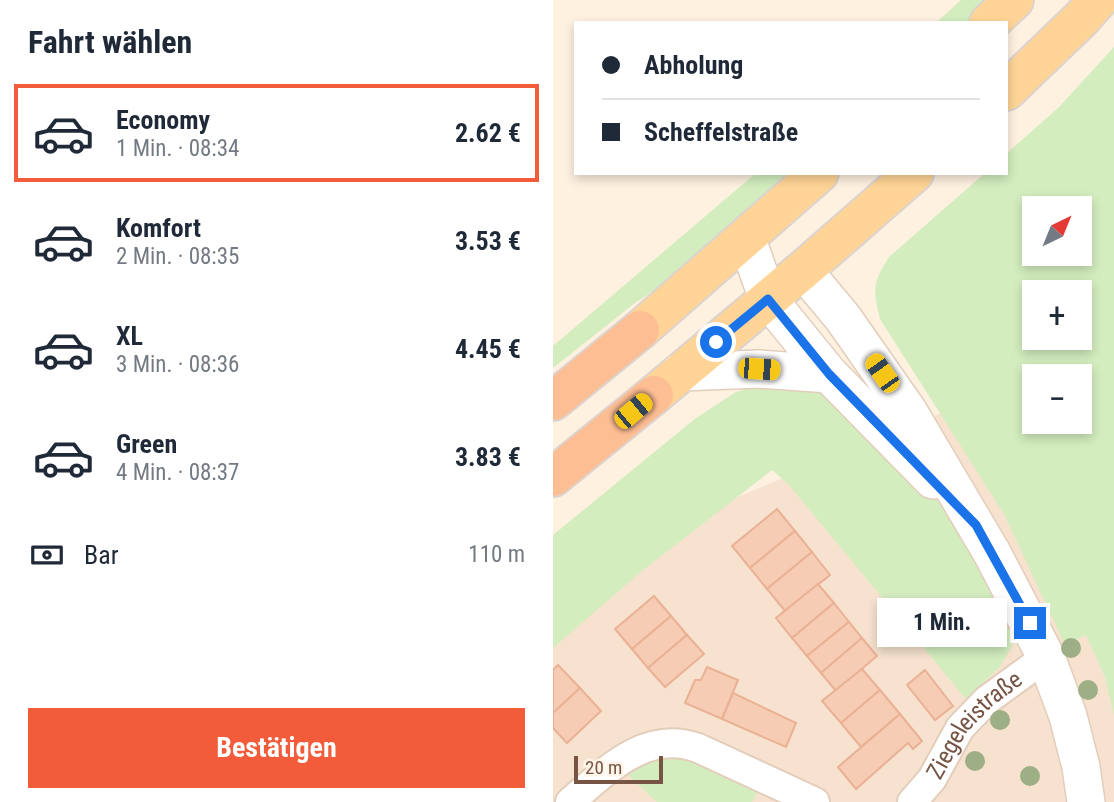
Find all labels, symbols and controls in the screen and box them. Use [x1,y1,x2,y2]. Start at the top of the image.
text: Fahrt wählen [28,23,192,61]
text: Abholung [644,50,743,80]
icon: car [32,102,95,165]
text: Economy [116,105,210,135]
text: Scheffelstraße [644,117,798,147]
text: 2.62 € [455,118,521,148]
text: 1 Min. · 08:34 [116,135,239,162]
north arrow [1022,196,1092,266]
map controls [1022,196,1092,434]
icon: car [32,210,95,273]
text: Komfort [116,213,201,243]
text: 3.53 € [455,226,521,256]
text: 2 Min. · 08:35 [116,243,239,270]
button: + [1022,280,1092,350]
icon: car [32,318,95,381]
text: XL [116,321,143,351]
route start [700,326,732,358]
text: 4.45 € [455,334,521,364]
car [862,350,903,396]
text: 3 Min. · 08:36 [116,351,239,378]
car [738,357,781,381]
button: − [1022,364,1092,434]
car [611,389,656,433]
icon: car [32,426,95,489]
text: Green [116,429,177,459]
text: 3.83 € [455,442,521,472]
text: 4 Min. · 08:37 [116,459,239,486]
icon: cash [28,536,66,574]
text: Bar [84,540,119,570]
text: 110 m [468,541,525,568]
callout: 1 Min. [876,598,1005,648]
route end [1014,607,1046,639]
text: 1 Min. [913,609,971,636]
street label: Ziegeleistraße [921,665,1027,784]
button: Bestätigen [28,708,525,788]
scale bar [574,753,663,785]
text: 20 m [585,756,622,779]

